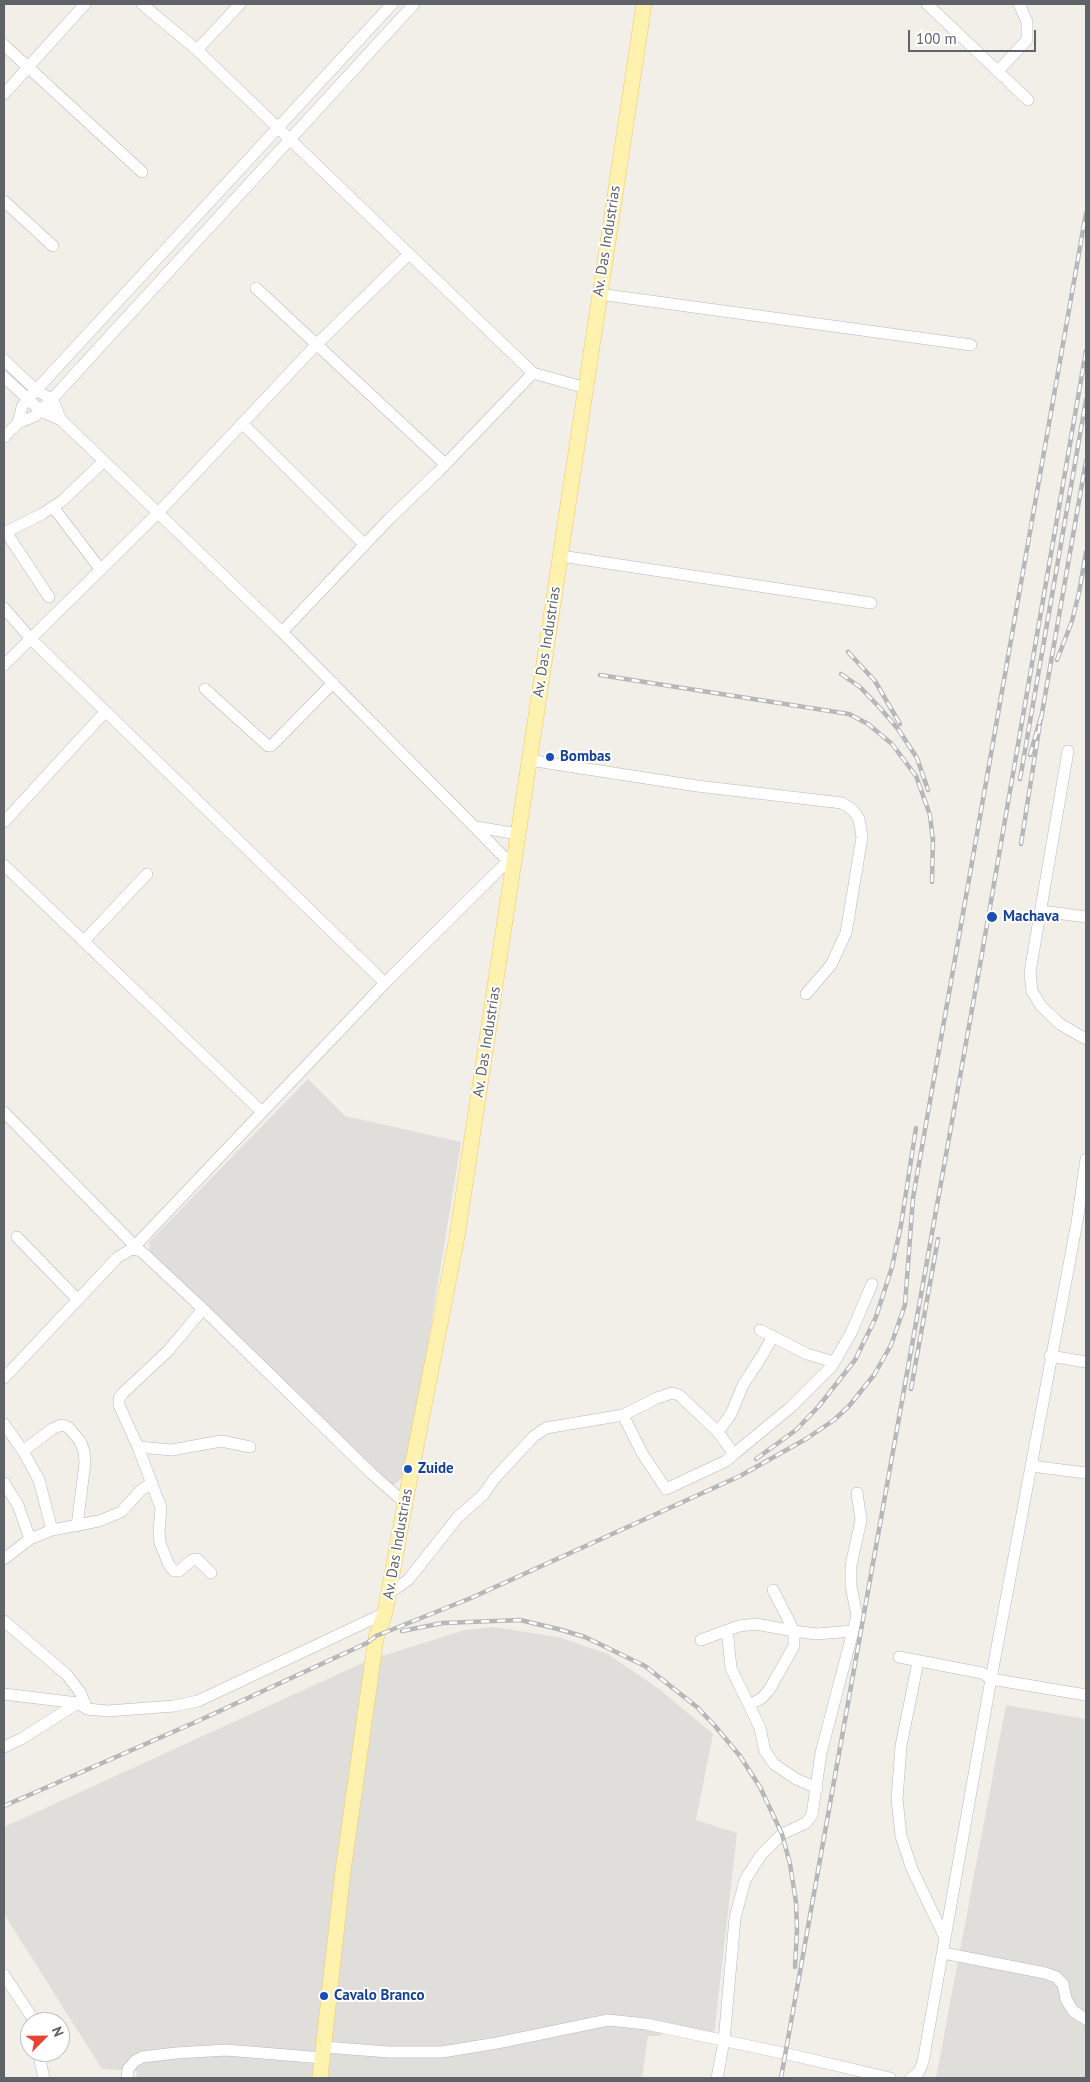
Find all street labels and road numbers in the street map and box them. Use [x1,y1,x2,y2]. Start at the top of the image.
street label: Av. Das Industrias [589,184,625,298]
street label: Av. Das Industrias [529,585,565,699]
street label: Av. Das Industrias [469,985,505,1099]
street label: Av. Das Industrias [379,1487,417,1601]

